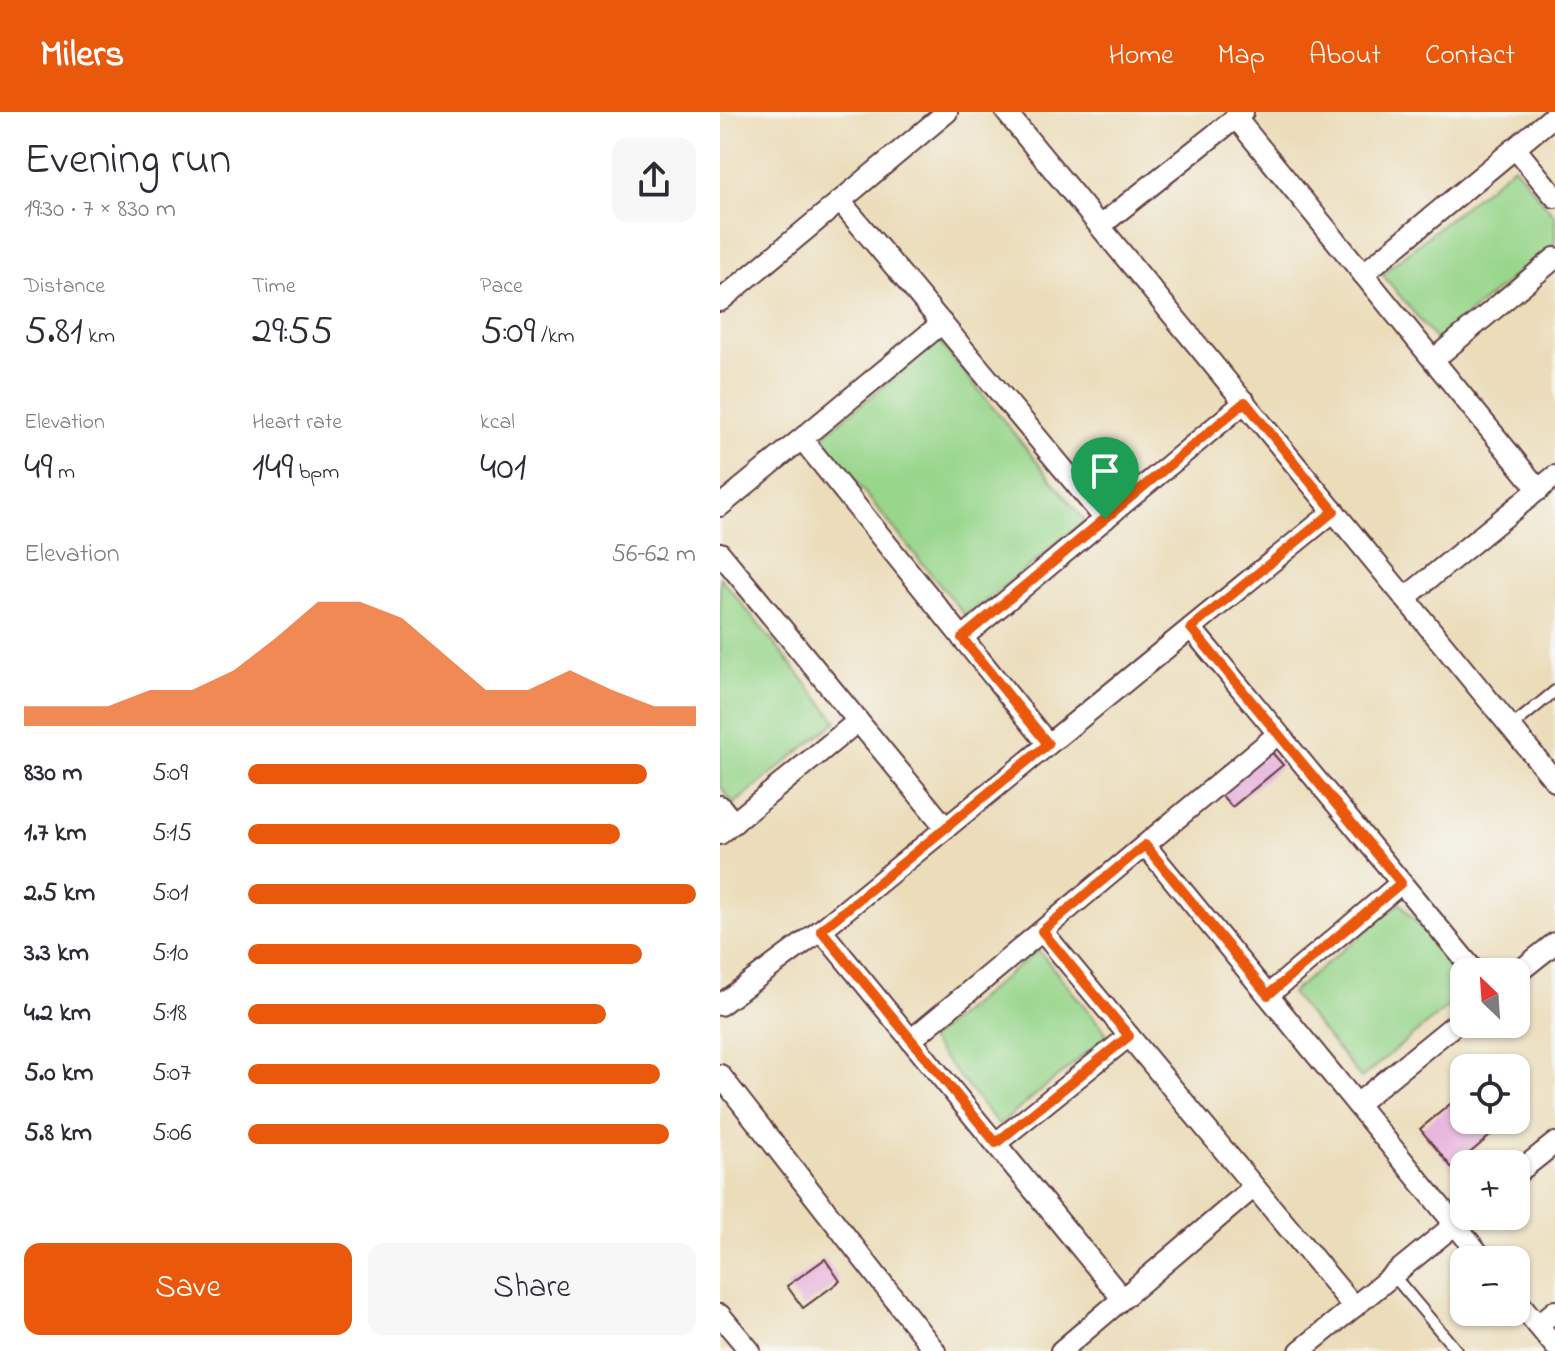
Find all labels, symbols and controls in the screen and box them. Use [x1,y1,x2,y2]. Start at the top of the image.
text: Milers [40,28,124,84]
text: Home [1108,36,1174,77]
text: Map [1218,36,1265,77]
text: About [1309,36,1381,77]
text: Contact [1425,36,1515,77]
text: Evening run [24,129,231,193]
button: share [612,138,696,222]
text: 19:30 · 7 × 830 m [24,191,176,229]
text: Distance [24,271,105,303]
text: Time [252,271,296,303]
text: Pace [480,271,523,303]
text: 5.81 [24,303,83,362]
text: 29:55 [252,303,333,362]
text: 5:09 [480,303,536,362]
text: km [83,321,115,353]
text: /km [536,321,575,353]
text: Elevation [24,407,105,439]
text: Heart rate [252,407,342,439]
text: kcal [480,407,515,439]
pin [1071,437,1139,519]
text: 49 [24,439,53,498]
text: 149 [252,439,293,498]
text: 401 [480,439,526,498]
icon: arrive [1083,449,1127,493]
text: m [53,457,75,489]
text: bpm [293,457,339,489]
text: Elevation [24,536,120,574]
text: 56–62 m [611,536,696,574]
text: 830 m [24,755,82,793]
text: 5:09 [152,755,188,793]
text: 1.7 km [24,815,86,853]
text: 5:15 [152,815,192,853]
text: 2.5 km [24,875,95,913]
text: 5:01 [152,875,189,913]
text: 3.3 km [24,935,89,973]
text: 5:10 [152,935,189,973]
north arrow [1450,958,1530,1038]
map controls [1450,958,1530,1326]
text: 4.2 km [24,995,91,1033]
text: 5:18 [152,995,187,1033]
button: locate [1450,1054,1530,1134]
text: 5.0 km [24,1055,93,1093]
text: 5:07 [152,1055,191,1093]
text: 5.8 km [24,1115,92,1153]
text: 5:06 [152,1115,192,1153]
button: + [1450,1150,1530,1230]
button: Save [24,1243,352,1335]
button: Share [368,1243,696,1335]
button: − [1450,1246,1530,1326]

